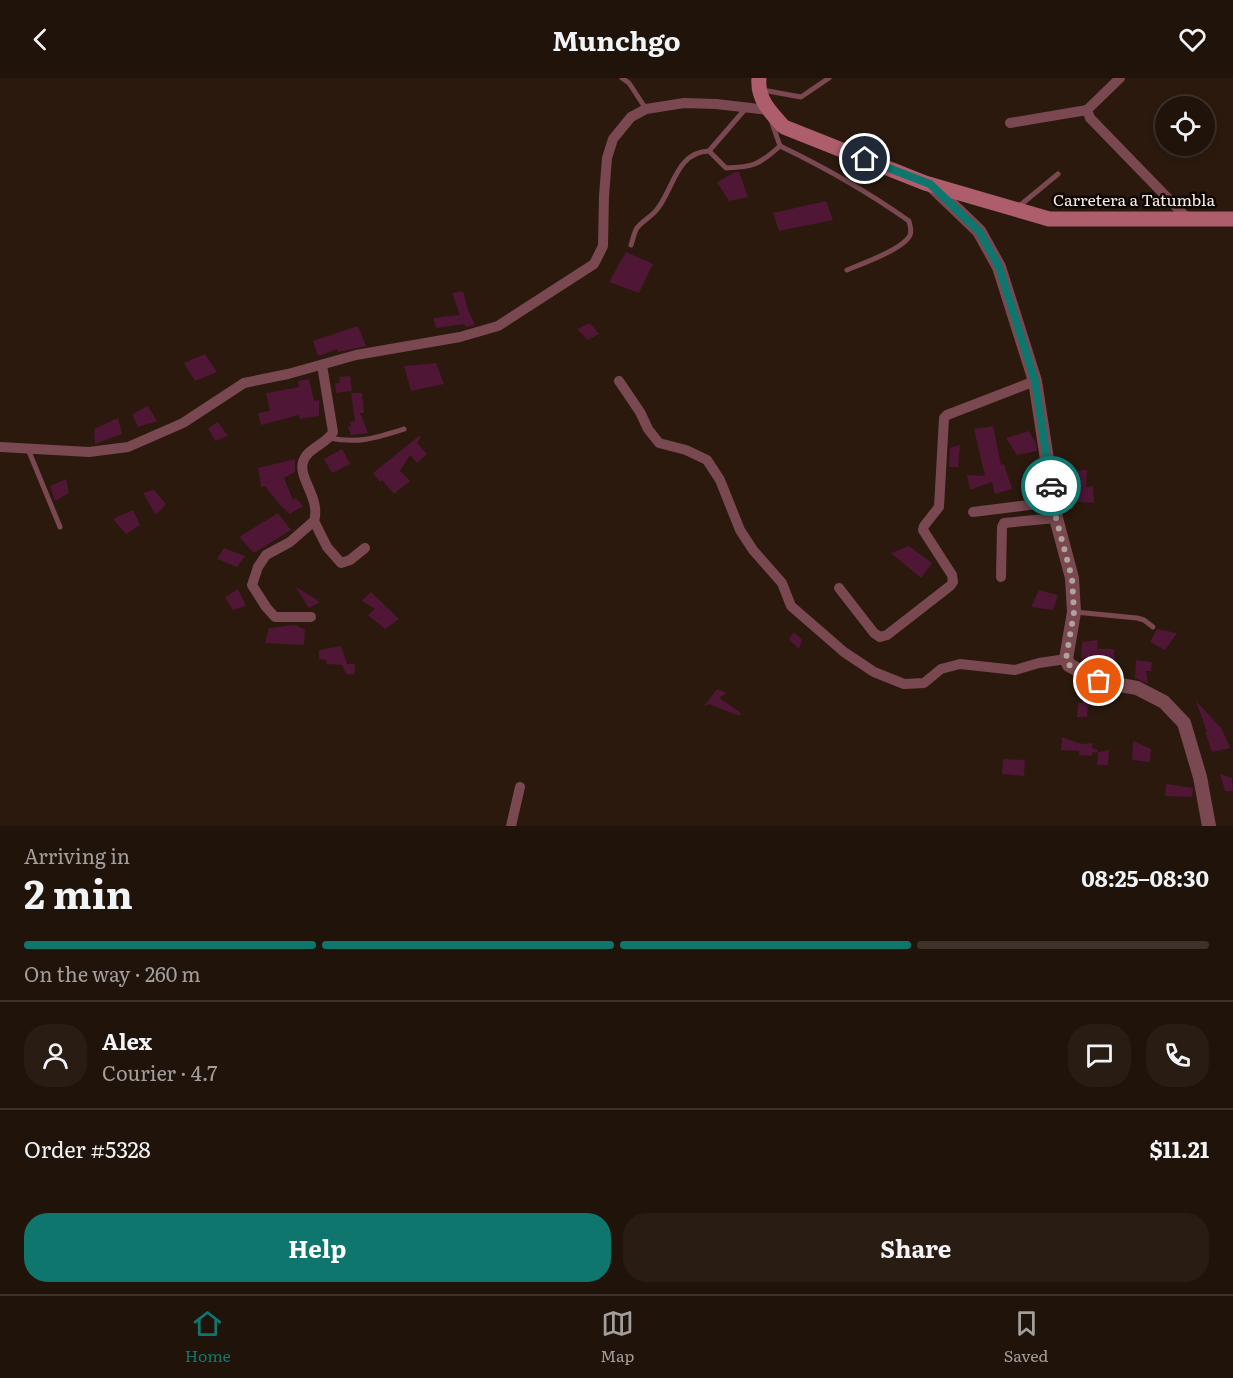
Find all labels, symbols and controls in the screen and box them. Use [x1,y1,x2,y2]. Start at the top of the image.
text: Munchgo [552,19,681,59]
icon: back [24,23,57,56]
icon: heart [1176,23,1209,56]
map controls [1155,96,1215,156]
button: locate [1155,96,1215,156]
pin [839,133,890,184]
icon: home [848,142,881,175]
street label: Carretera a Tatumbla [1053,187,1215,211]
courier [1021,456,1081,516]
icon: car [1035,470,1068,503]
pin [1073,655,1124,706]
icon: bag [1082,664,1115,697]
text: Arriving in [24,840,130,870]
text: 08:25–08:30 [1081,861,1209,894]
text: 2 min [24,863,133,921]
text: On the way · 260 m [24,958,201,988]
button: person [24,1024,87,1087]
text: Alex [102,1024,152,1057]
button: chat [1068,1024,1131,1087]
button: phone [1146,1024,1209,1087]
text: Courier · 4.7 [102,1057,217,1087]
text: Order #5328 [24,1132,151,1165]
text: $11.21 [1150,1132,1209,1165]
button: Help [24,1213,611,1282]
button: Share [623,1213,1209,1282]
tab: Home [185,1307,231,1367]
tab: Map [600,1307,634,1367]
tab: Saved [1004,1307,1048,1367]

